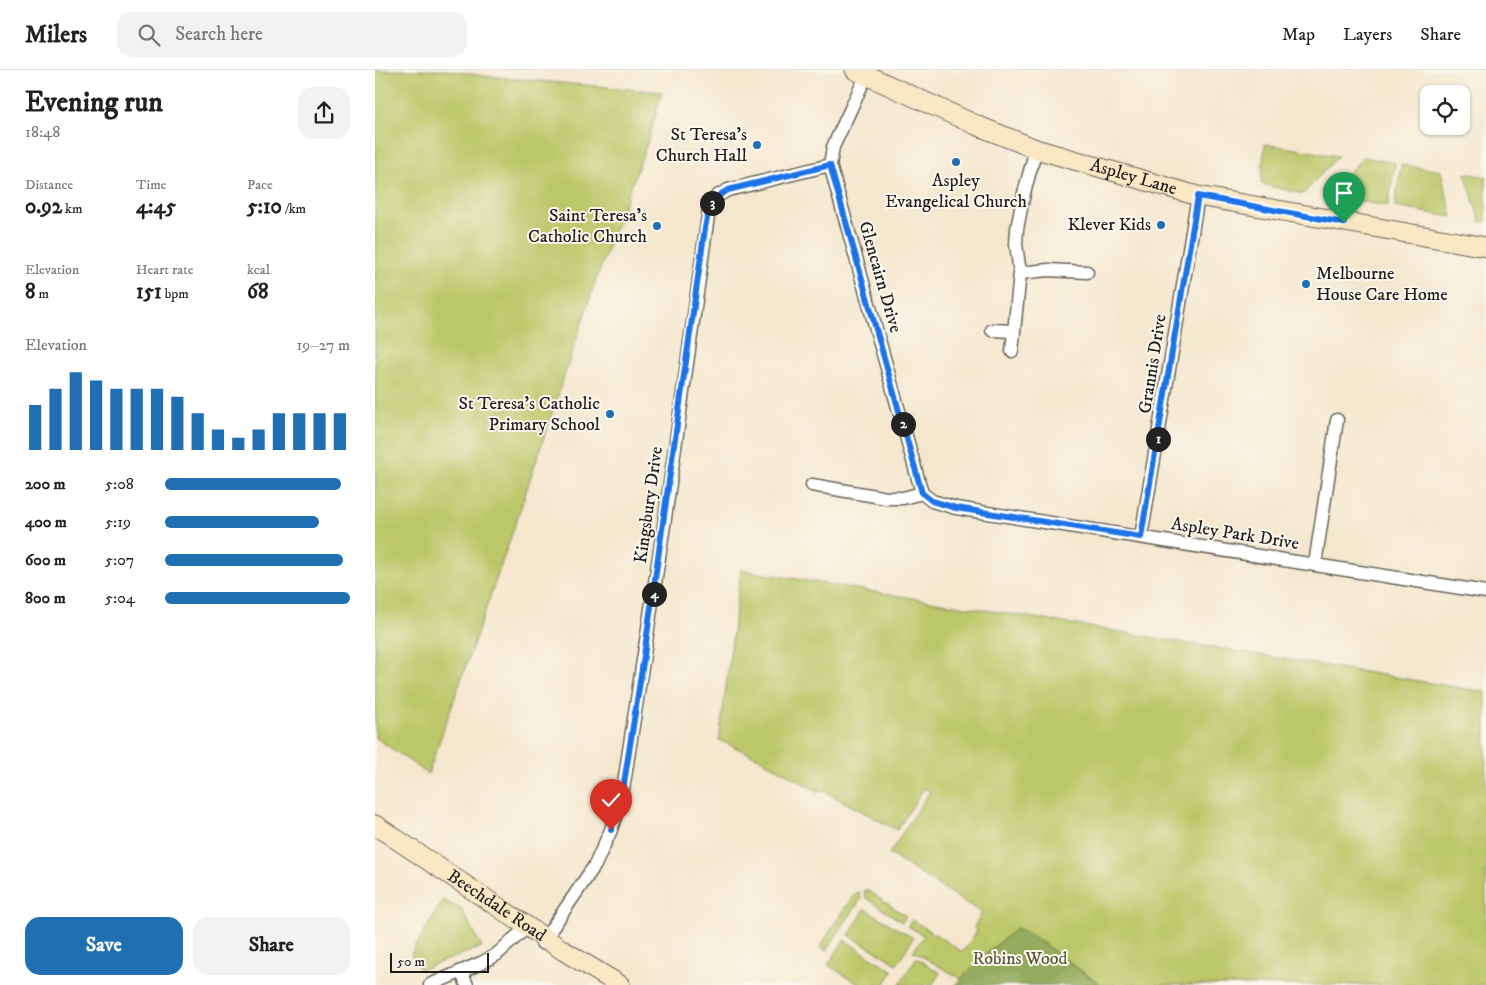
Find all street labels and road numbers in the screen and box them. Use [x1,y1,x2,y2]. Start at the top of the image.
street label: Aspley Lane [1088,154,1179,200]
street label: Glencairn Drive [854,219,906,335]
street label: Grannis Drive [1134,313,1172,415]
street label: Kingsbury Drive [630,445,668,565]
street label: Aspley Park Drive [1169,513,1301,555]
street label: Beechdale Road [443,865,550,947]

